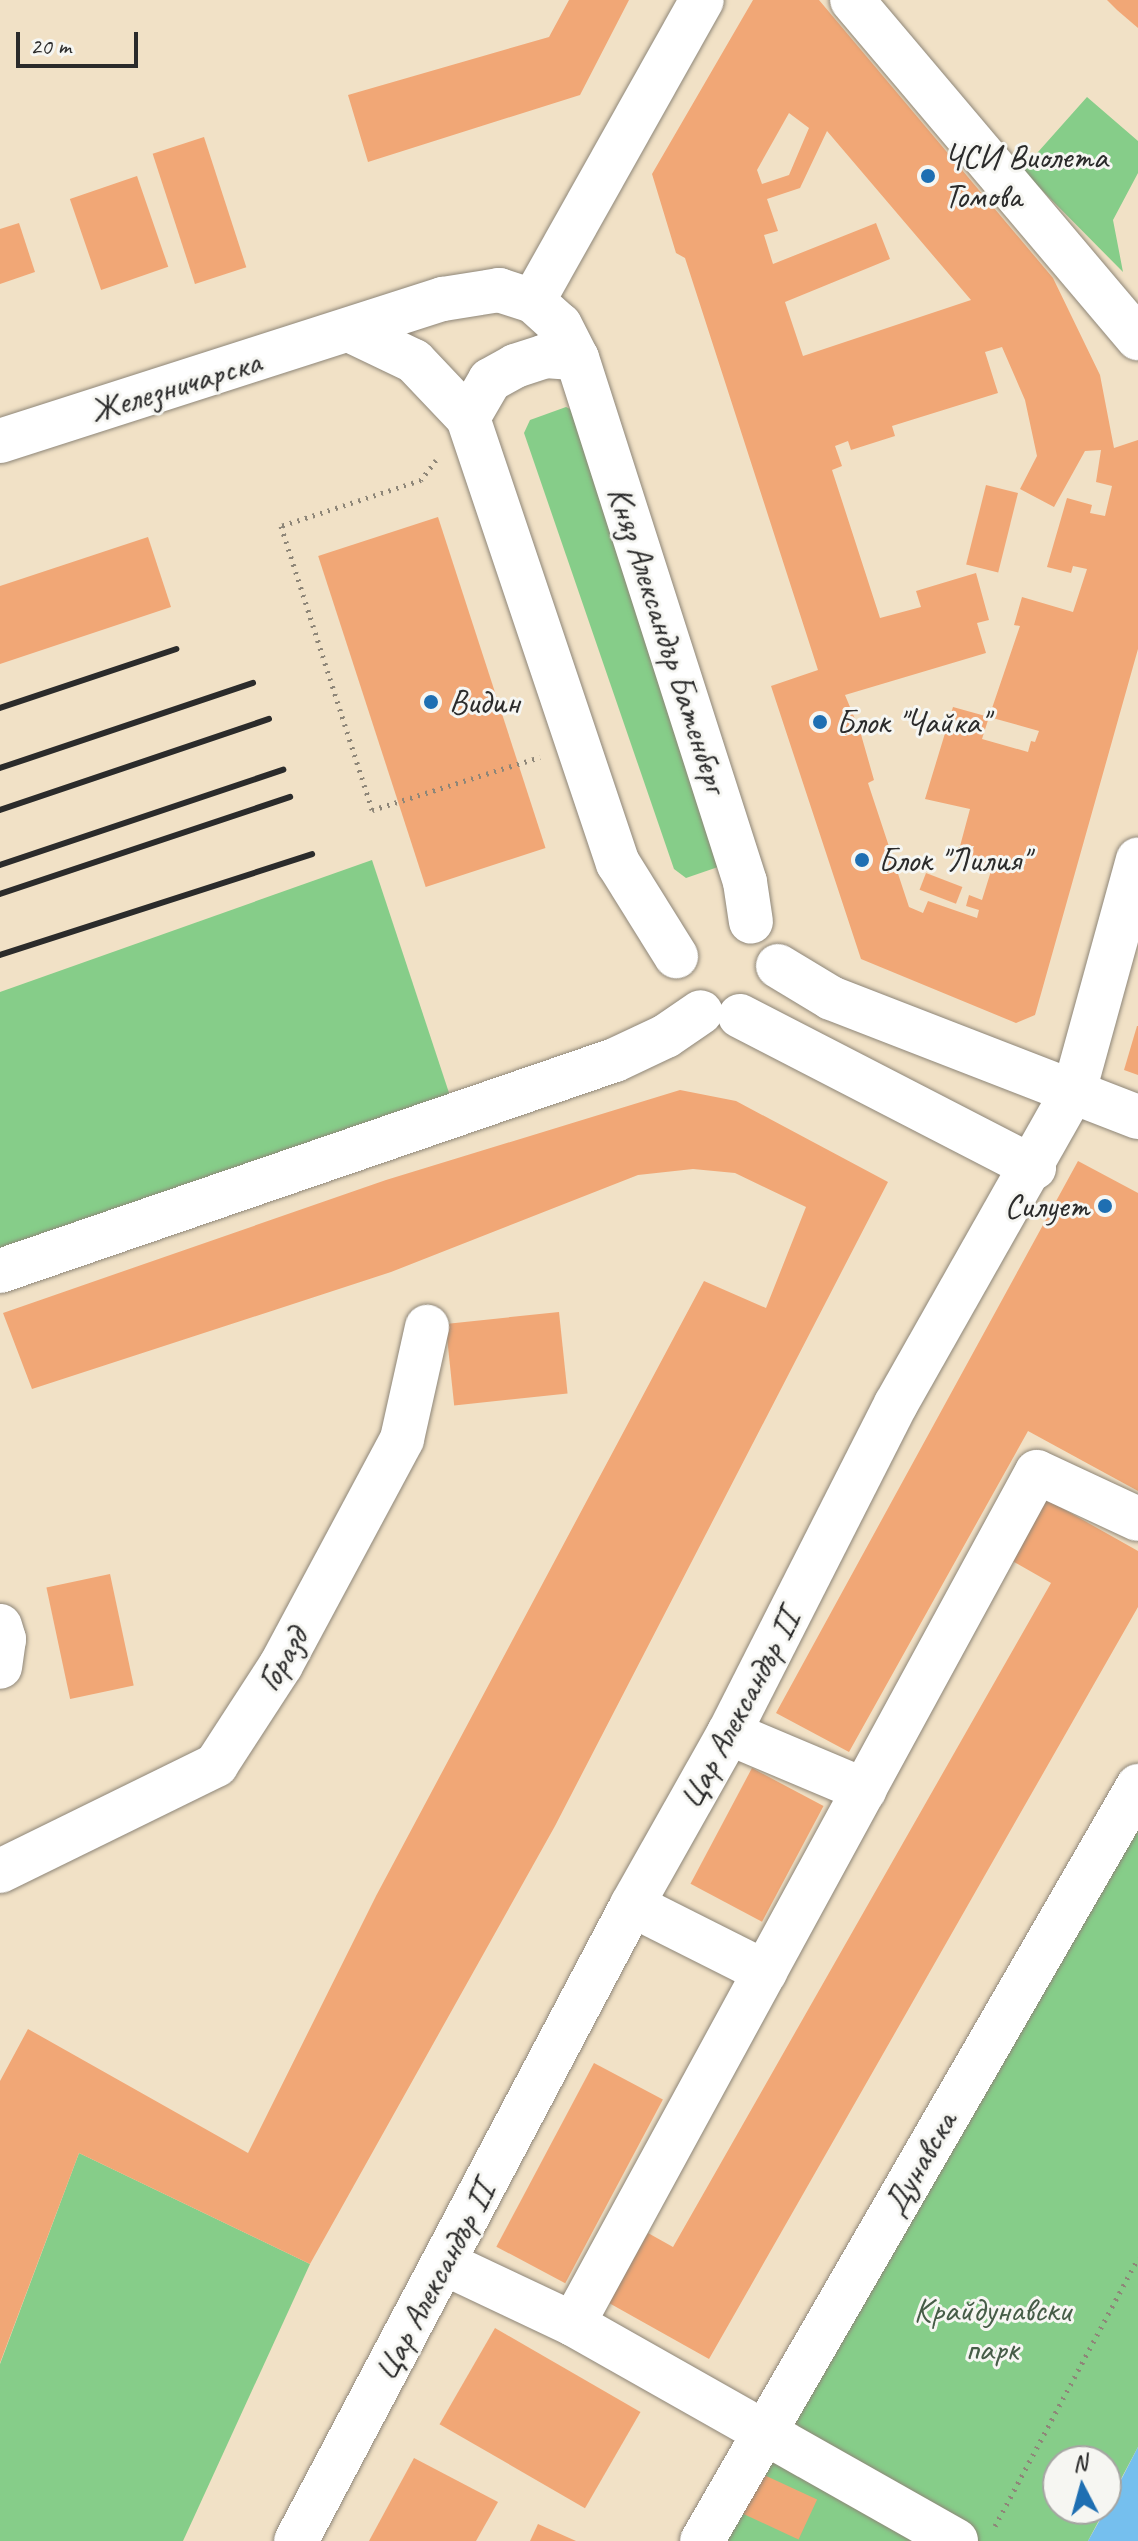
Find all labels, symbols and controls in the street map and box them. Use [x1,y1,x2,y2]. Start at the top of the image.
scale bar [20,16,142,66]
text: 20 m [30,31,71,61]
place label: ЧСИ Виолета Томова [944,136,1108,216]
marker: ЧСИ Виолета Томова [919,167,937,185]
street label: Железничарска [85,341,265,431]
street label: Княз Александър Батенберг [600,483,736,795]
place label: Видин [449,682,519,722]
marker: Видин [420,691,442,713]
place label: Блок "Чайка" [836,702,988,742]
marker: Блок "Чайка" [811,713,829,731]
place label: Блок "Лилия" [878,840,1029,880]
marker: Блок "Лилия" [853,851,871,869]
place label: Силует [1005,1186,1089,1226]
marker: Силует [1096,1197,1114,1215]
street label: Цар Александър II [669,1602,809,1816]
street label: Горазд [248,1620,316,1698]
street label: Дунавска [873,2104,965,2222]
street label: Цар Александър II [364,2174,504,2388]
park label: Крайдунавски парк [914,2289,1070,2368]
north arrow [1042,2445,1122,2525]
text: N [1071,2448,1088,2478]

